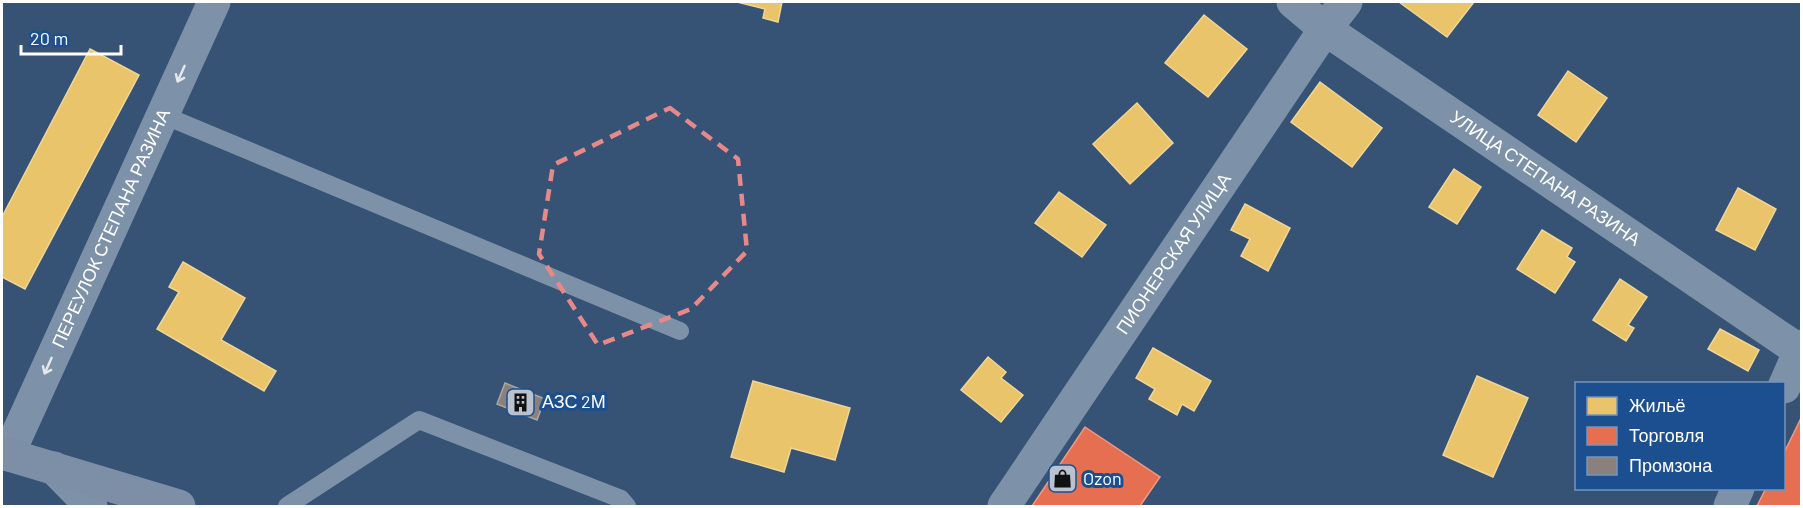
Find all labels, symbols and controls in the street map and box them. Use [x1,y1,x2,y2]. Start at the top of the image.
scale bar [21,18,122,56]
text: 20 m [30,27,68,49]
one-way arrow [175,64,187,82]
street label: ПЕРЕУЛОК СТЕПАНА РАЗИНА [46,105,174,351]
street label: УЛИЦА СТЕПАНА РАЗИНА [1447,105,1645,250]
street label: ПИОНЕРСКАЯ УЛИЦА [1111,168,1235,338]
one-way arrow [42,357,54,375]
legend [1575,382,1785,490]
building icon: АЗС 2М [505,386,537,418]
place label: АЗС 2М [542,390,606,412]
text: Жильё [1629,394,1686,416]
text: Торговля [1629,424,1704,446]
text: Промзона [1629,454,1713,476]
shop icon: Ozon [1046,463,1078,495]
place label: Ozon [1083,467,1122,489]

